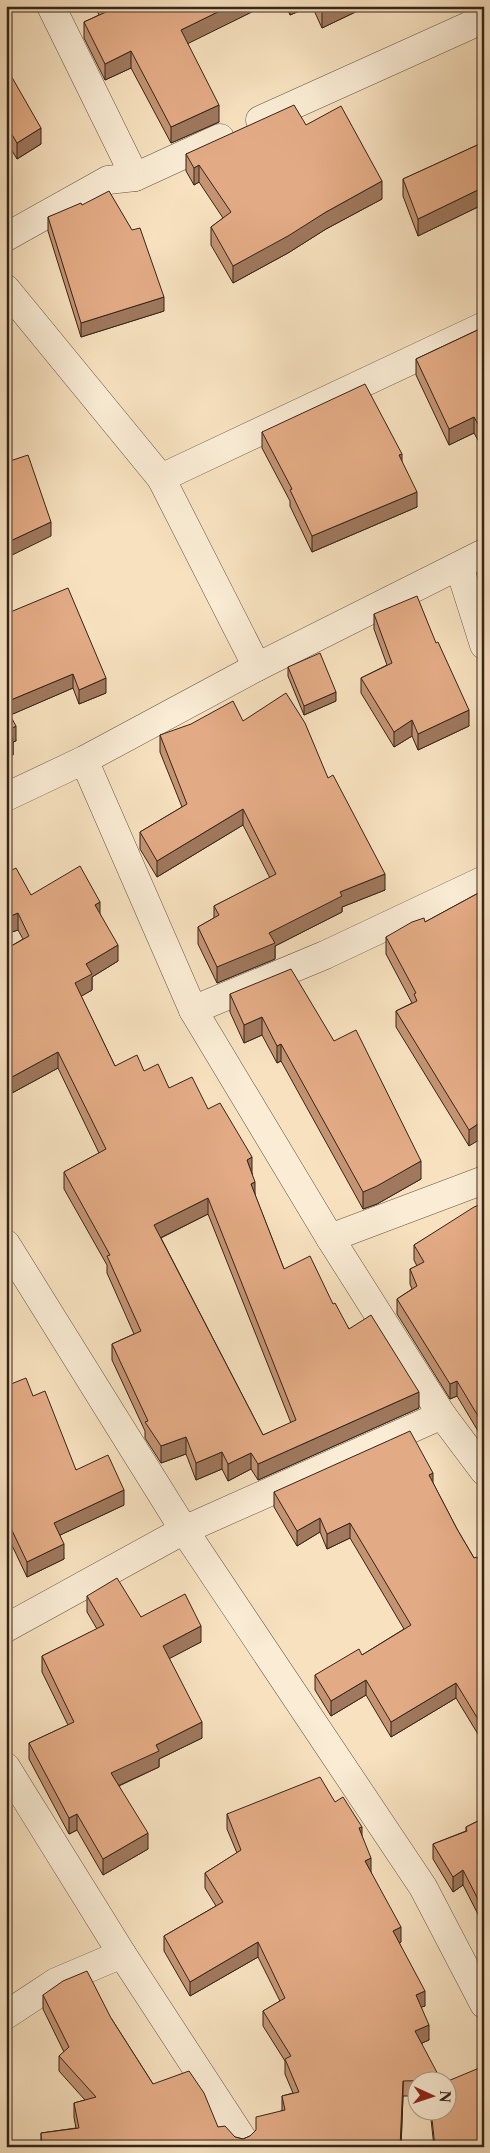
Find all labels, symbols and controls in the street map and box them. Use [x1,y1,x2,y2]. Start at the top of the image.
north arrow [408,2070,458,2120]
text: N [436,2090,454,2103]

